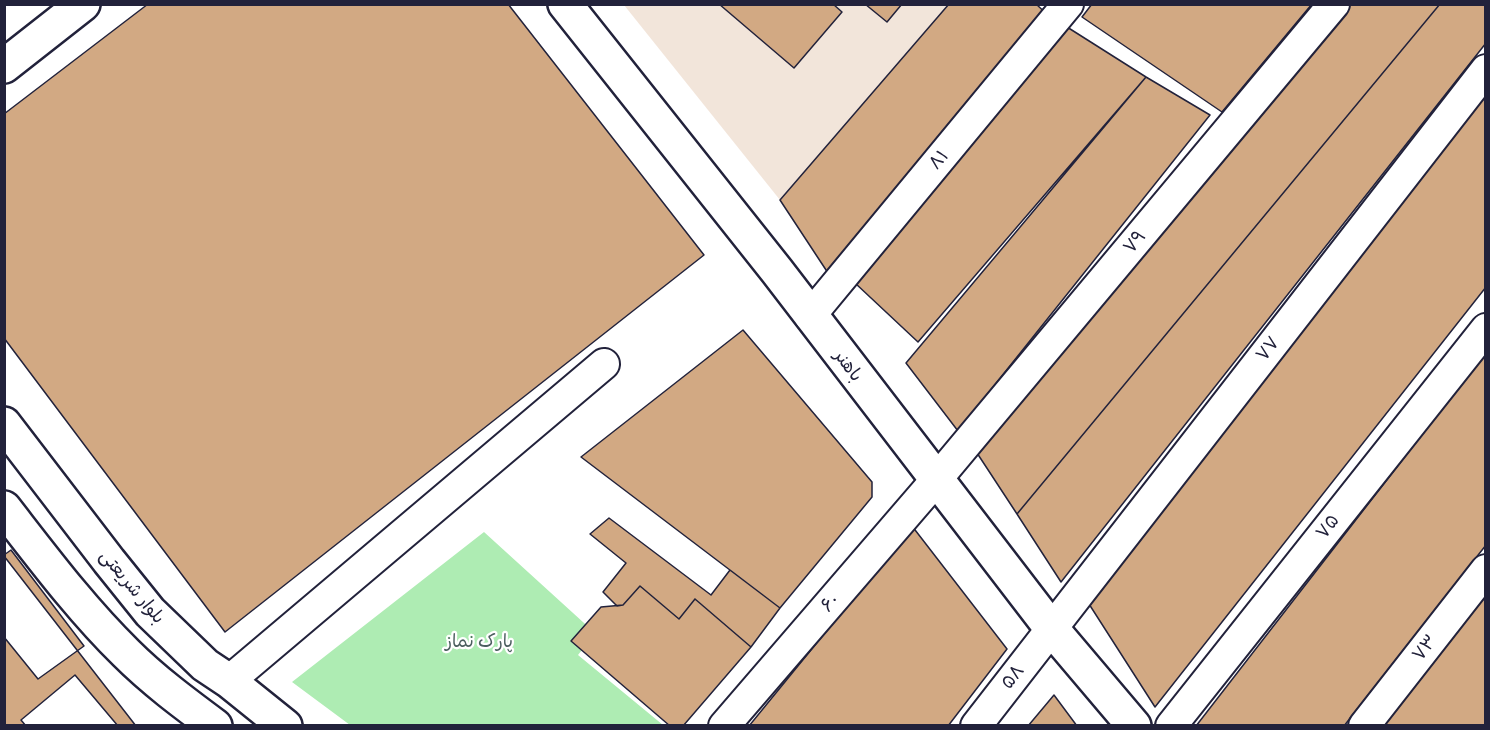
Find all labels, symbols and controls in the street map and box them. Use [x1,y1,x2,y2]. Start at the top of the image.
street label: ۸۱ [925,146,953,174]
street label: ۷۹ [1119,226,1151,258]
street label: ۷۷ [1252,332,1284,366]
street label: باهنر [829,346,867,386]
street label: ۷۵ [1312,510,1344,544]
street label: بلوار شریعتی [95,546,169,628]
street label: ۶۰ [816,590,844,616]
park label: پارک نماز [445,631,513,653]
street label: ۷۳ [1408,631,1442,665]
street label: ۵۸ [997,660,1029,694]

